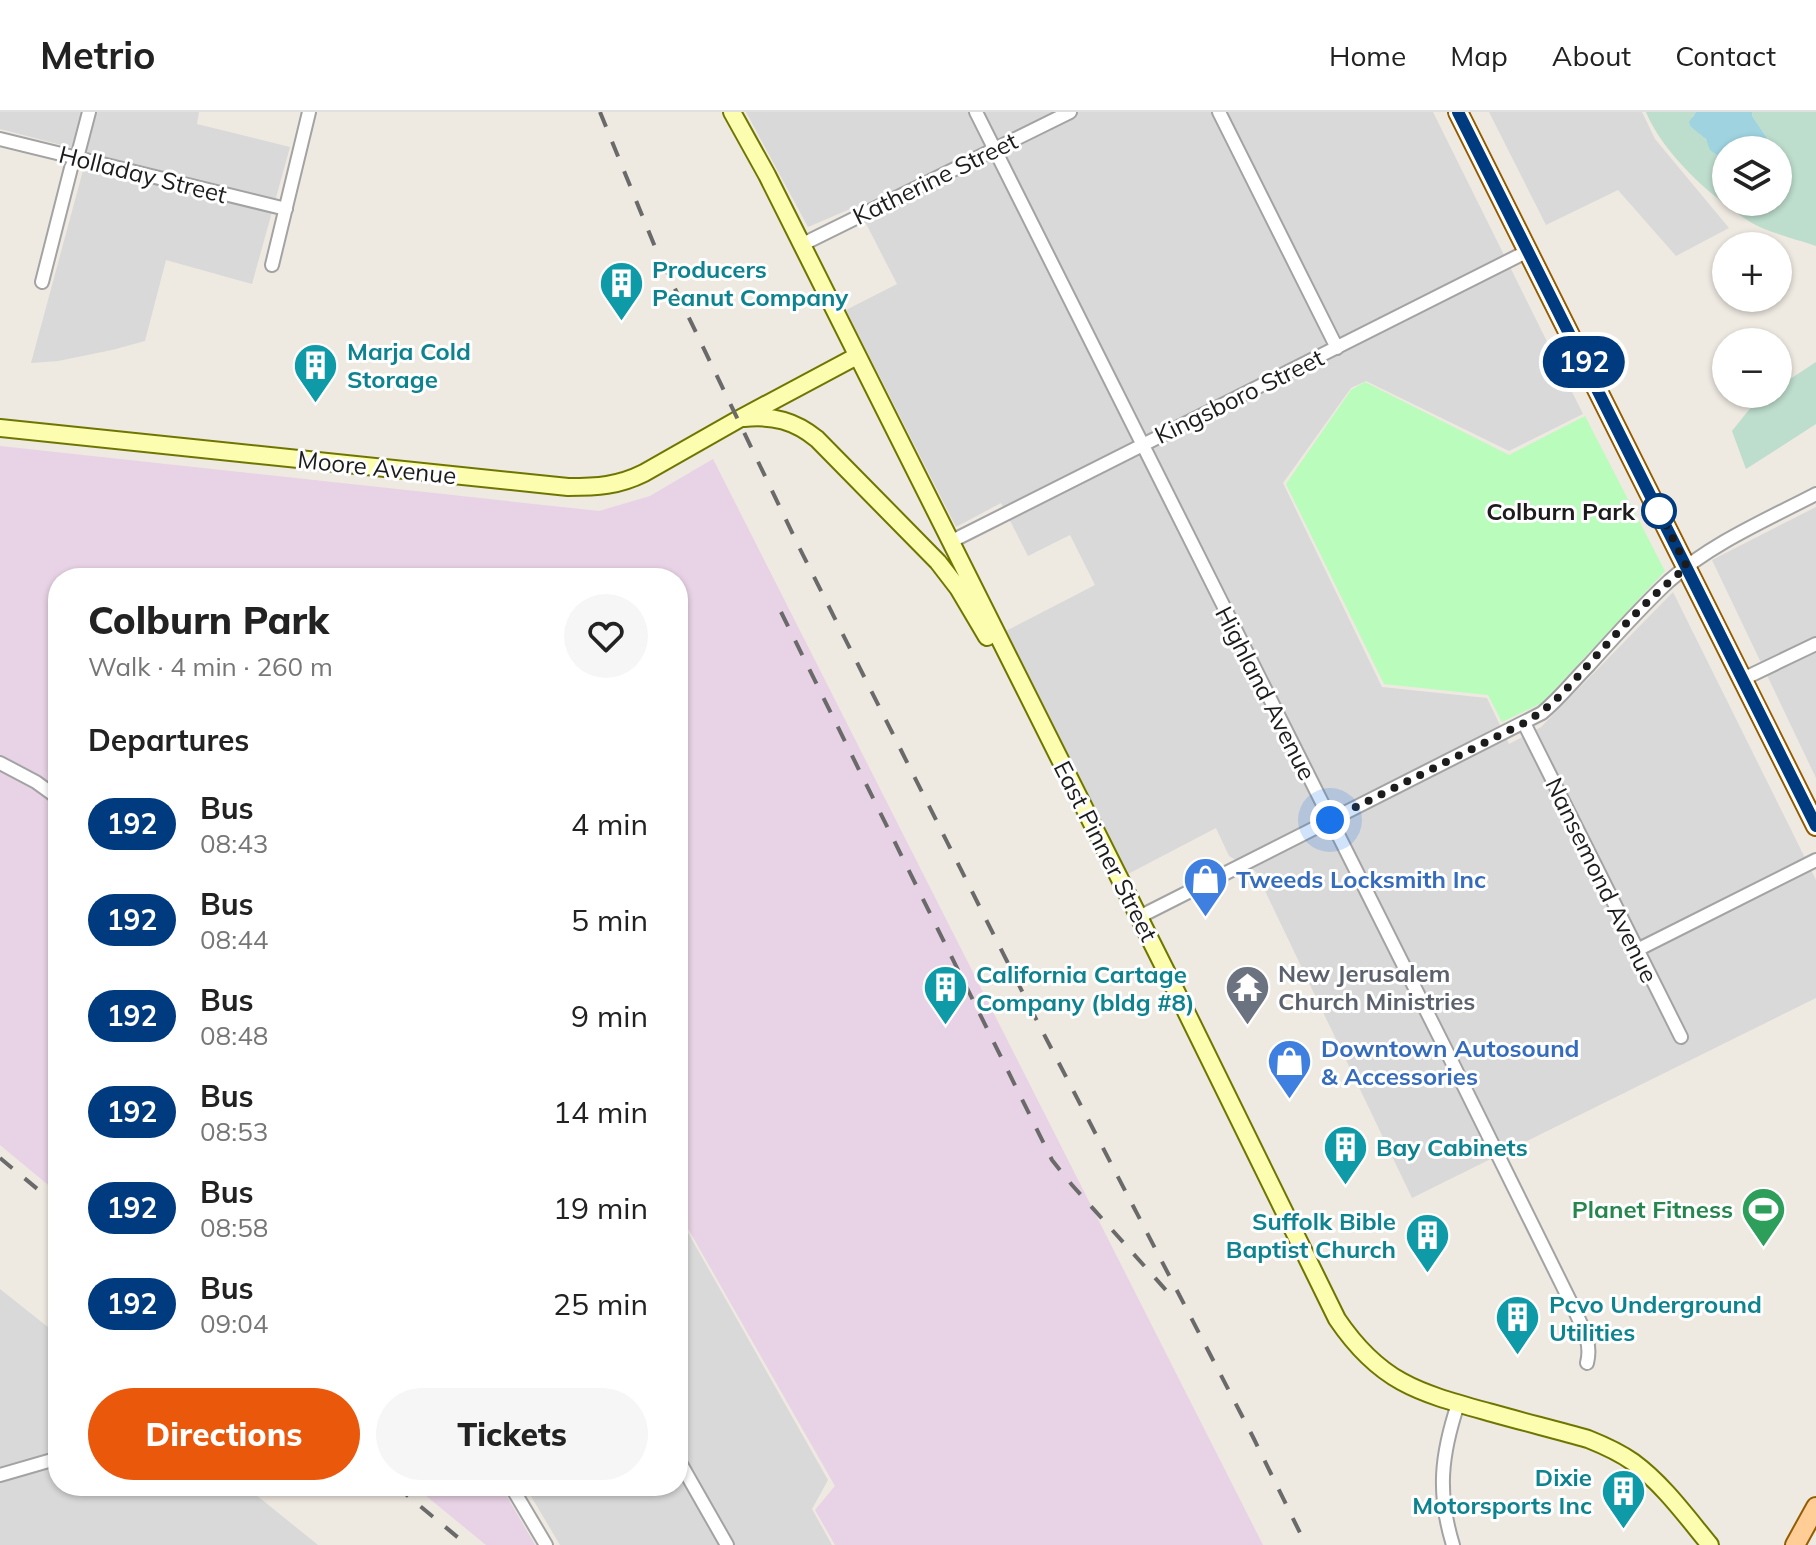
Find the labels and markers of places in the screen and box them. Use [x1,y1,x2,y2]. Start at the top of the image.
place label: Producers Peanut Company [652,254,849,312]
building icon: Producers Peanut Company [597,259,645,322]
place label: Marja Cold Storage [347,336,471,394]
building icon: Marja Cold Storage [292,341,340,404]
marker: Colburn Park [1642,494,1676,528]
place label: Colburn Park [1486,496,1636,526]
shop icon: Tweeds Locksmith Inc [1181,855,1229,918]
place label: Tweeds Locksmith Inc [1236,864,1486,894]
place label: New Jerusalem Church Ministries [1278,958,1475,1016]
place label: California Cartage Company (bldg #8) [976,959,1195,1017]
temple icon: New Jerusalem Church Ministries [1223,963,1271,1026]
building icon: California Cartage Company (bldg #8) [921,964,969,1027]
place label: Downtown Autosound & Accessories [1321,1033,1579,1091]
shop icon: Downtown Autosound & Accessories [1266,1038,1314,1101]
building icon: Bay Cabinets [1321,1123,1369,1186]
place label: Bay Cabinets [1376,1132,1528,1162]
sports icon: Planet Fitness [1740,1185,1788,1248]
place label: Planet Fitness [1572,1194,1733,1224]
place label: Suffolk Bible Baptist Church [1226,1206,1396,1264]
building icon: Suffolk Bible Baptist Church [1403,1211,1451,1274]
place label: Pcvo Underground Utilities [1549,1289,1762,1347]
building icon: Pcvo Underground Utilities [1494,1294,1542,1357]
place label: Dixie Motorsports Inc [1412,1462,1592,1520]
building icon: Dixie Motorsports Inc [1599,1467,1647,1530]

